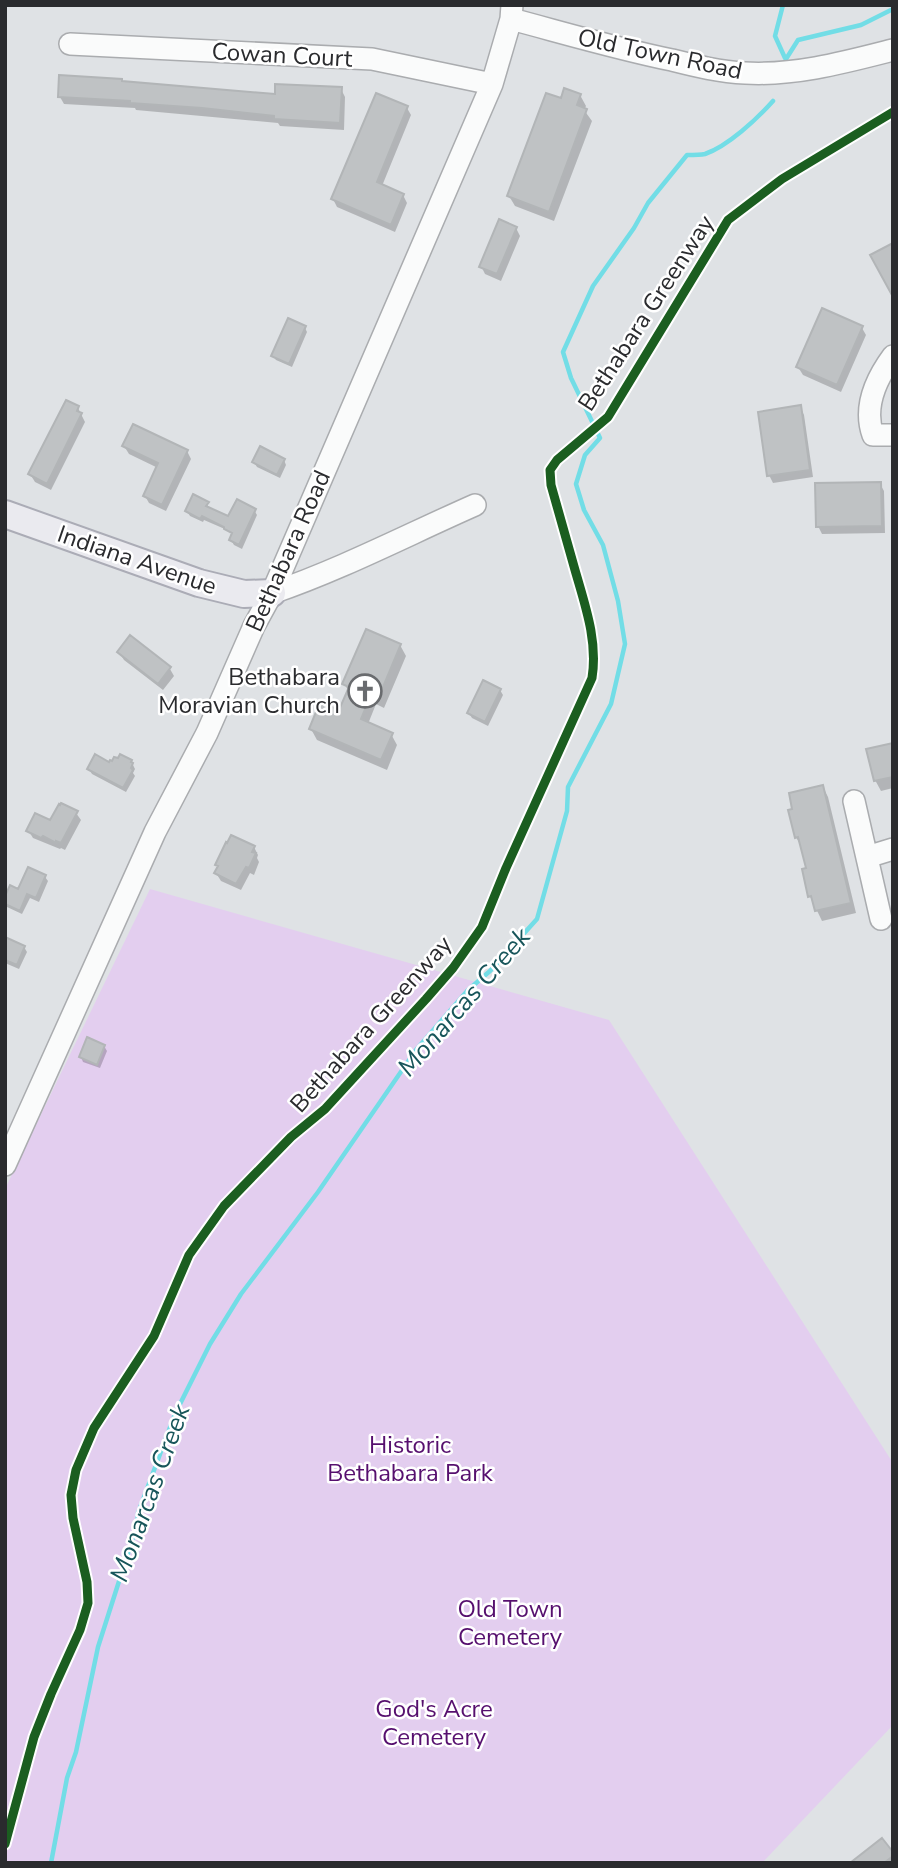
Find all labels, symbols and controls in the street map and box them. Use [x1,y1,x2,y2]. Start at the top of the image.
street label: Old Town Road [575,21,745,87]
street label: Cowan Court [211,35,354,75]
street label: Bethabara Greenway [571,208,722,417]
street label: Bethabara Road [238,465,338,637]
street label: Indiana Avenue [53,518,221,602]
place label: Bethabara Moravian Church [158,661,340,721]
church icon: Bethabara Moravian Church [346,672,384,710]
water label: Monarcas Creek [390,919,539,1084]
street label: Bethabara Greenway [283,928,459,1119]
water label: Monarcas Creek [102,1398,199,1587]
park label: Historic Bethabara Park [327,1429,494,1489]
park label: Old Town Cemetery [457,1593,563,1653]
park label: God's Acre Cemetery [375,1693,493,1753]

